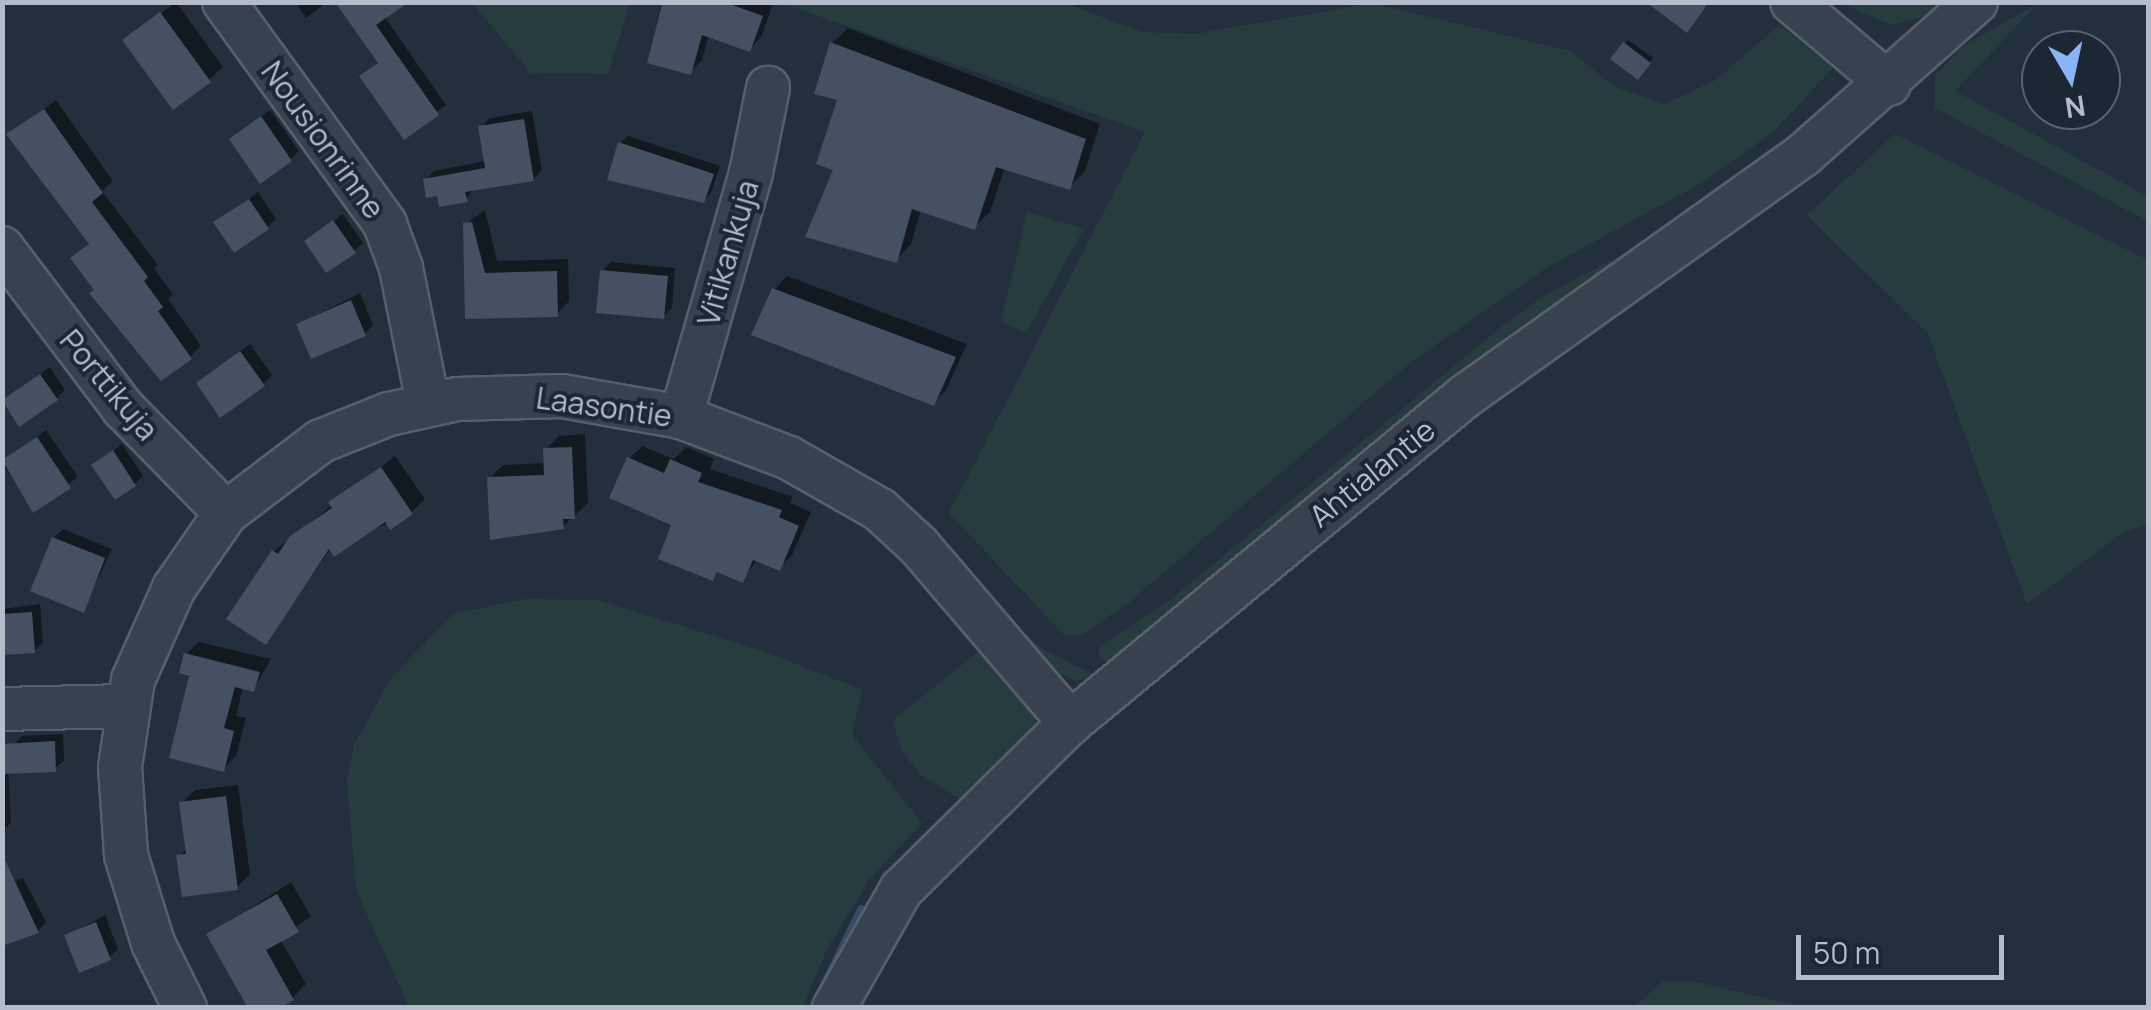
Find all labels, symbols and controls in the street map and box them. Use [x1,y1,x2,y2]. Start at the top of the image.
north arrow [2021,30,2121,130]
street label: Nousionrinne [254,54,392,226]
text: N [2062,87,2088,128]
street label: Vitikankuja [690,176,766,330]
street label: Porttikuja [53,323,165,447]
street label: Laasontie [534,380,674,434]
street label: Ahtialantie [1302,412,1442,534]
scale bar [1801,915,2008,977]
text: 50 m [1813,932,1880,973]

